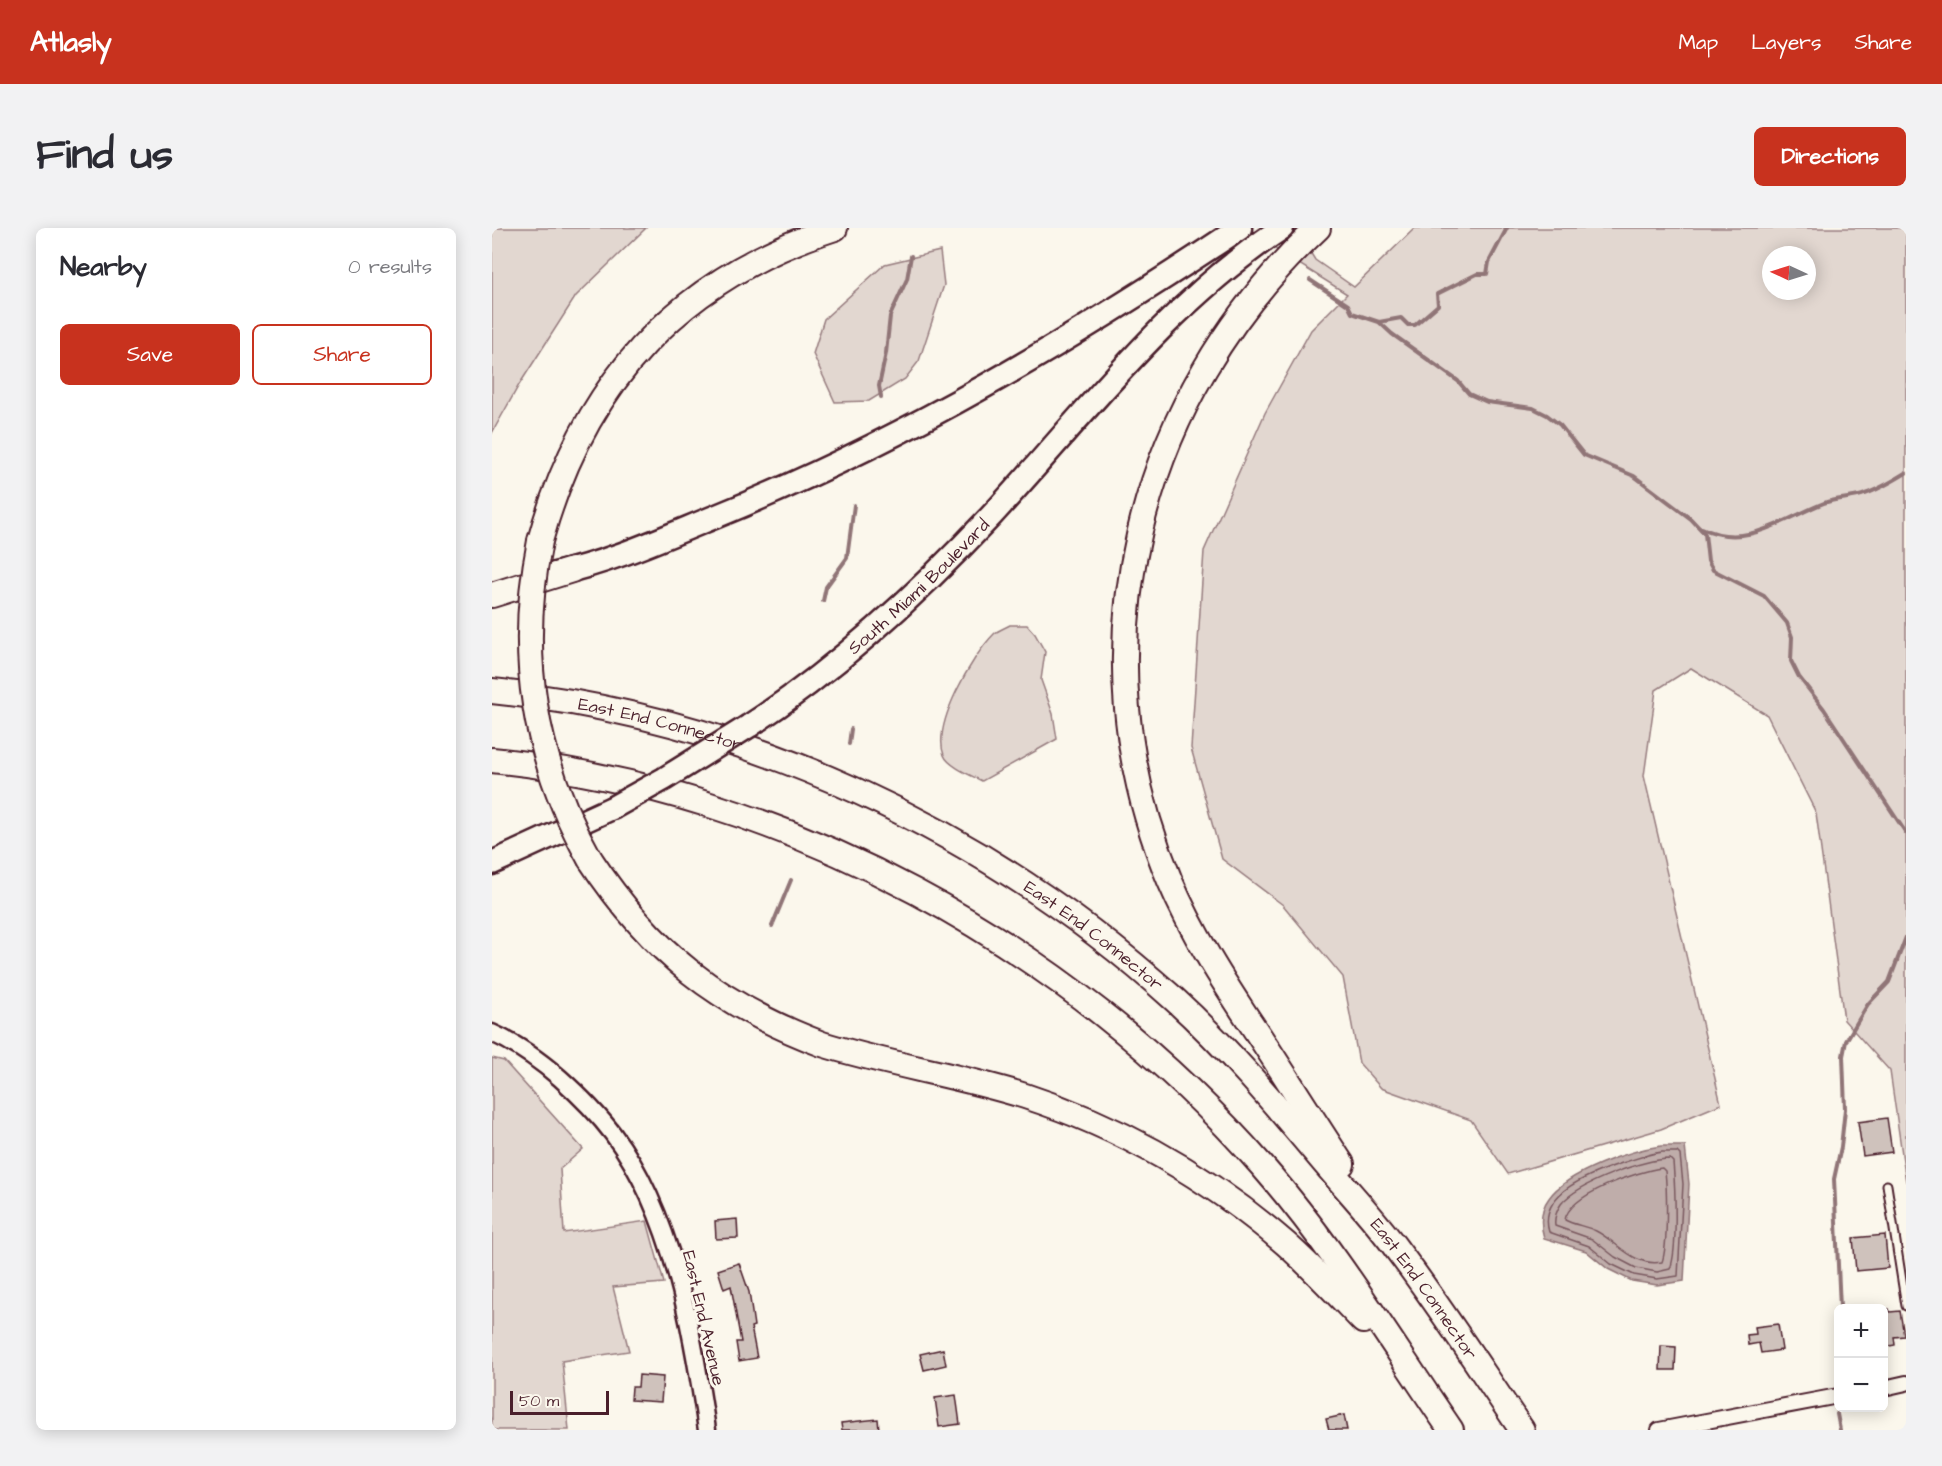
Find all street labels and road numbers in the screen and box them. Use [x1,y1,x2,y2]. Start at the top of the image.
street label: South Miami Boulevard [842,513,995,660]
street label: East End Connector [576,692,746,758]
street label: East End Connector [1019,875,1168,997]
street label: East End Connector [1364,1213,1483,1365]
street label: East End Avenue [676,1248,731,1388]

